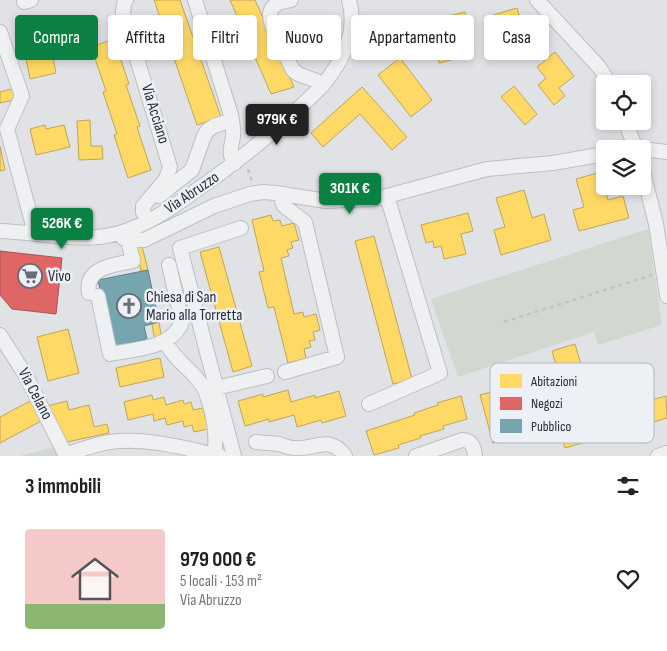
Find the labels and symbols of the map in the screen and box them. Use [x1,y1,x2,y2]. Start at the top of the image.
street label: Via Acciano [137,82,173,146]
pin: 979K € [236,104,318,146]
street label: Via Abruzzo [161,168,223,218]
pin: 301K € [309,172,391,215]
pin: 526K € [21,208,103,250]
supermarket icon: Vivo [17,263,43,289]
place label: Vivo [48,267,71,286]
place label: Chiesa di San Mario alla Torretta [146,288,242,325]
church icon: Chiesa di San Mario alla Torretta [116,293,142,319]
legend [490,363,654,443]
street label: Via Celano [14,365,56,423]
text: Abitazioni [530,373,577,390]
text: Negozi [531,395,563,412]
text: Pubblico [531,418,571,435]

